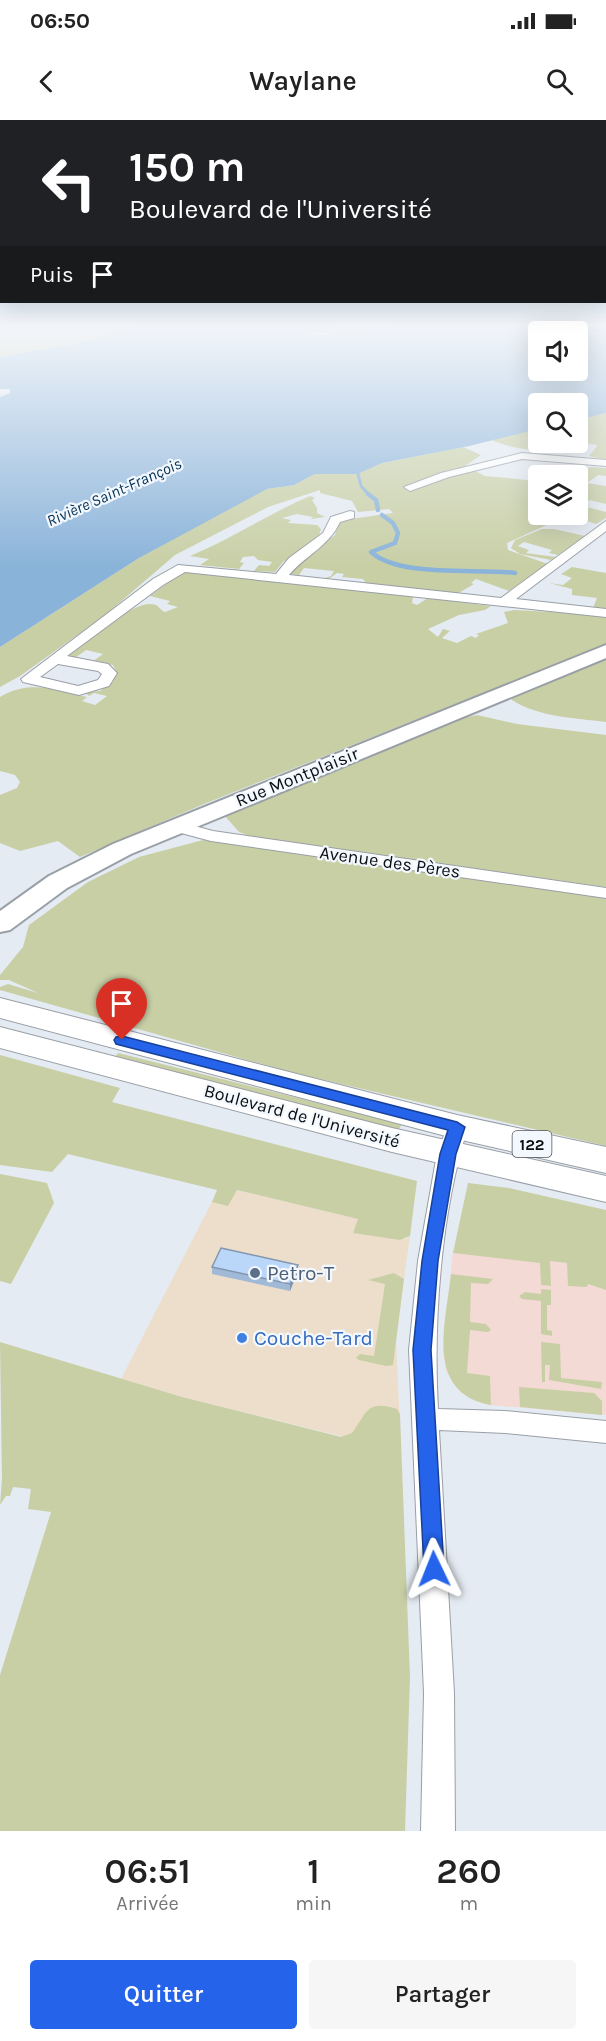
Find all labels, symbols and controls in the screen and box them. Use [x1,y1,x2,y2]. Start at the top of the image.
text: 06:50 [30,8,90,34]
icon: back [30,65,63,98]
text: Waylane [249,65,357,97]
icon: search [543,65,576,98]
text: 150 m [129,142,245,192]
icon: left [30,144,108,222]
text: Boulevard de l'Université [129,193,432,225]
icon: arrive [86,258,119,291]
text: Puis [30,262,74,288]
map controls [528,321,588,525]
button: sound [528,321,588,381]
button: search [528,393,588,453]
water label: Rivière Saint-François [44,454,185,530]
button: layers [528,465,588,525]
street label: Rue Montplaisir [232,742,362,812]
street label: Avenue des Pères [318,841,462,883]
pin [96,978,147,1040]
icon: arrive [105,987,138,1020]
street label: Boulevard de l'Université [202,1079,402,1153]
road number: 122 [512,1131,552,1157]
place label: Petro-T [267,1261,335,1285]
marker: Petro-T [248,1266,262,1280]
place label: Couche-Tard [254,1326,373,1350]
marker: Couche-Tard [235,1331,249,1345]
position arrow [402,1537,466,1601]
text: 06:51 [104,1850,191,1892]
text: 1 [307,1850,320,1892]
text: 260 [436,1850,502,1892]
text: Arrivée [116,1892,179,1915]
text: min [295,1892,332,1915]
text: m [460,1892,478,1915]
button: Quitter [30,1960,297,2029]
button: Partager [309,1960,576,2029]

